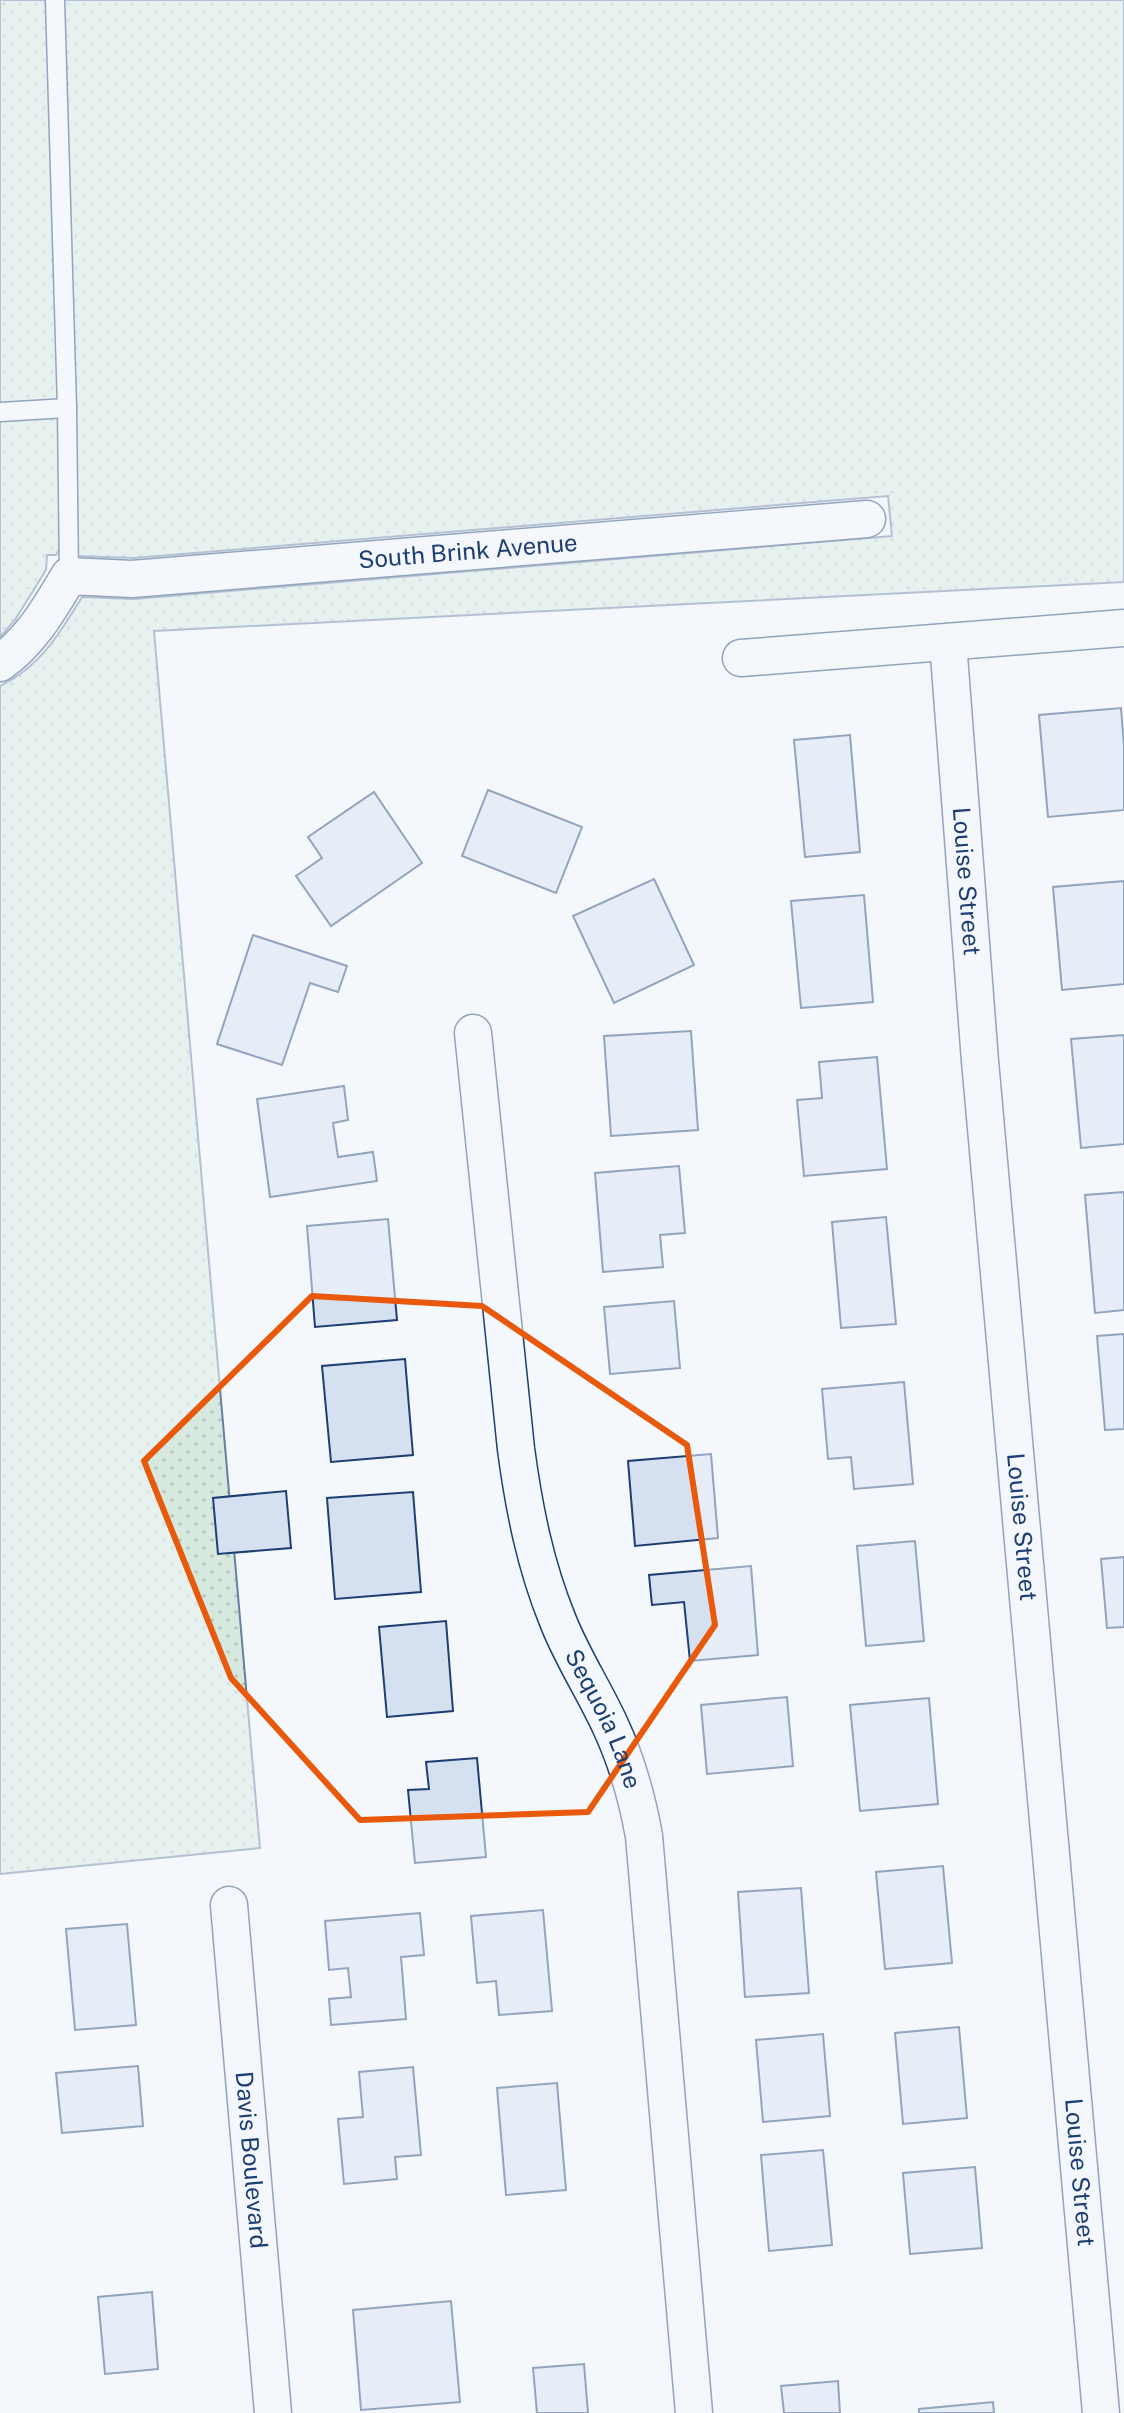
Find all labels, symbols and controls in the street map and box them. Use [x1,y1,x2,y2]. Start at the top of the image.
street label: South Brink Avenue [357,528,579,573]
street label: Louise Street [948,806,987,956]
street label: Louise Street [1002,1452,1043,1602]
street label: Sequoia Lane [560,1644,648,1792]
street label: Davis Boulevard [230,2070,274,2250]
street label: Louise Street [1060,2097,1101,2247]

